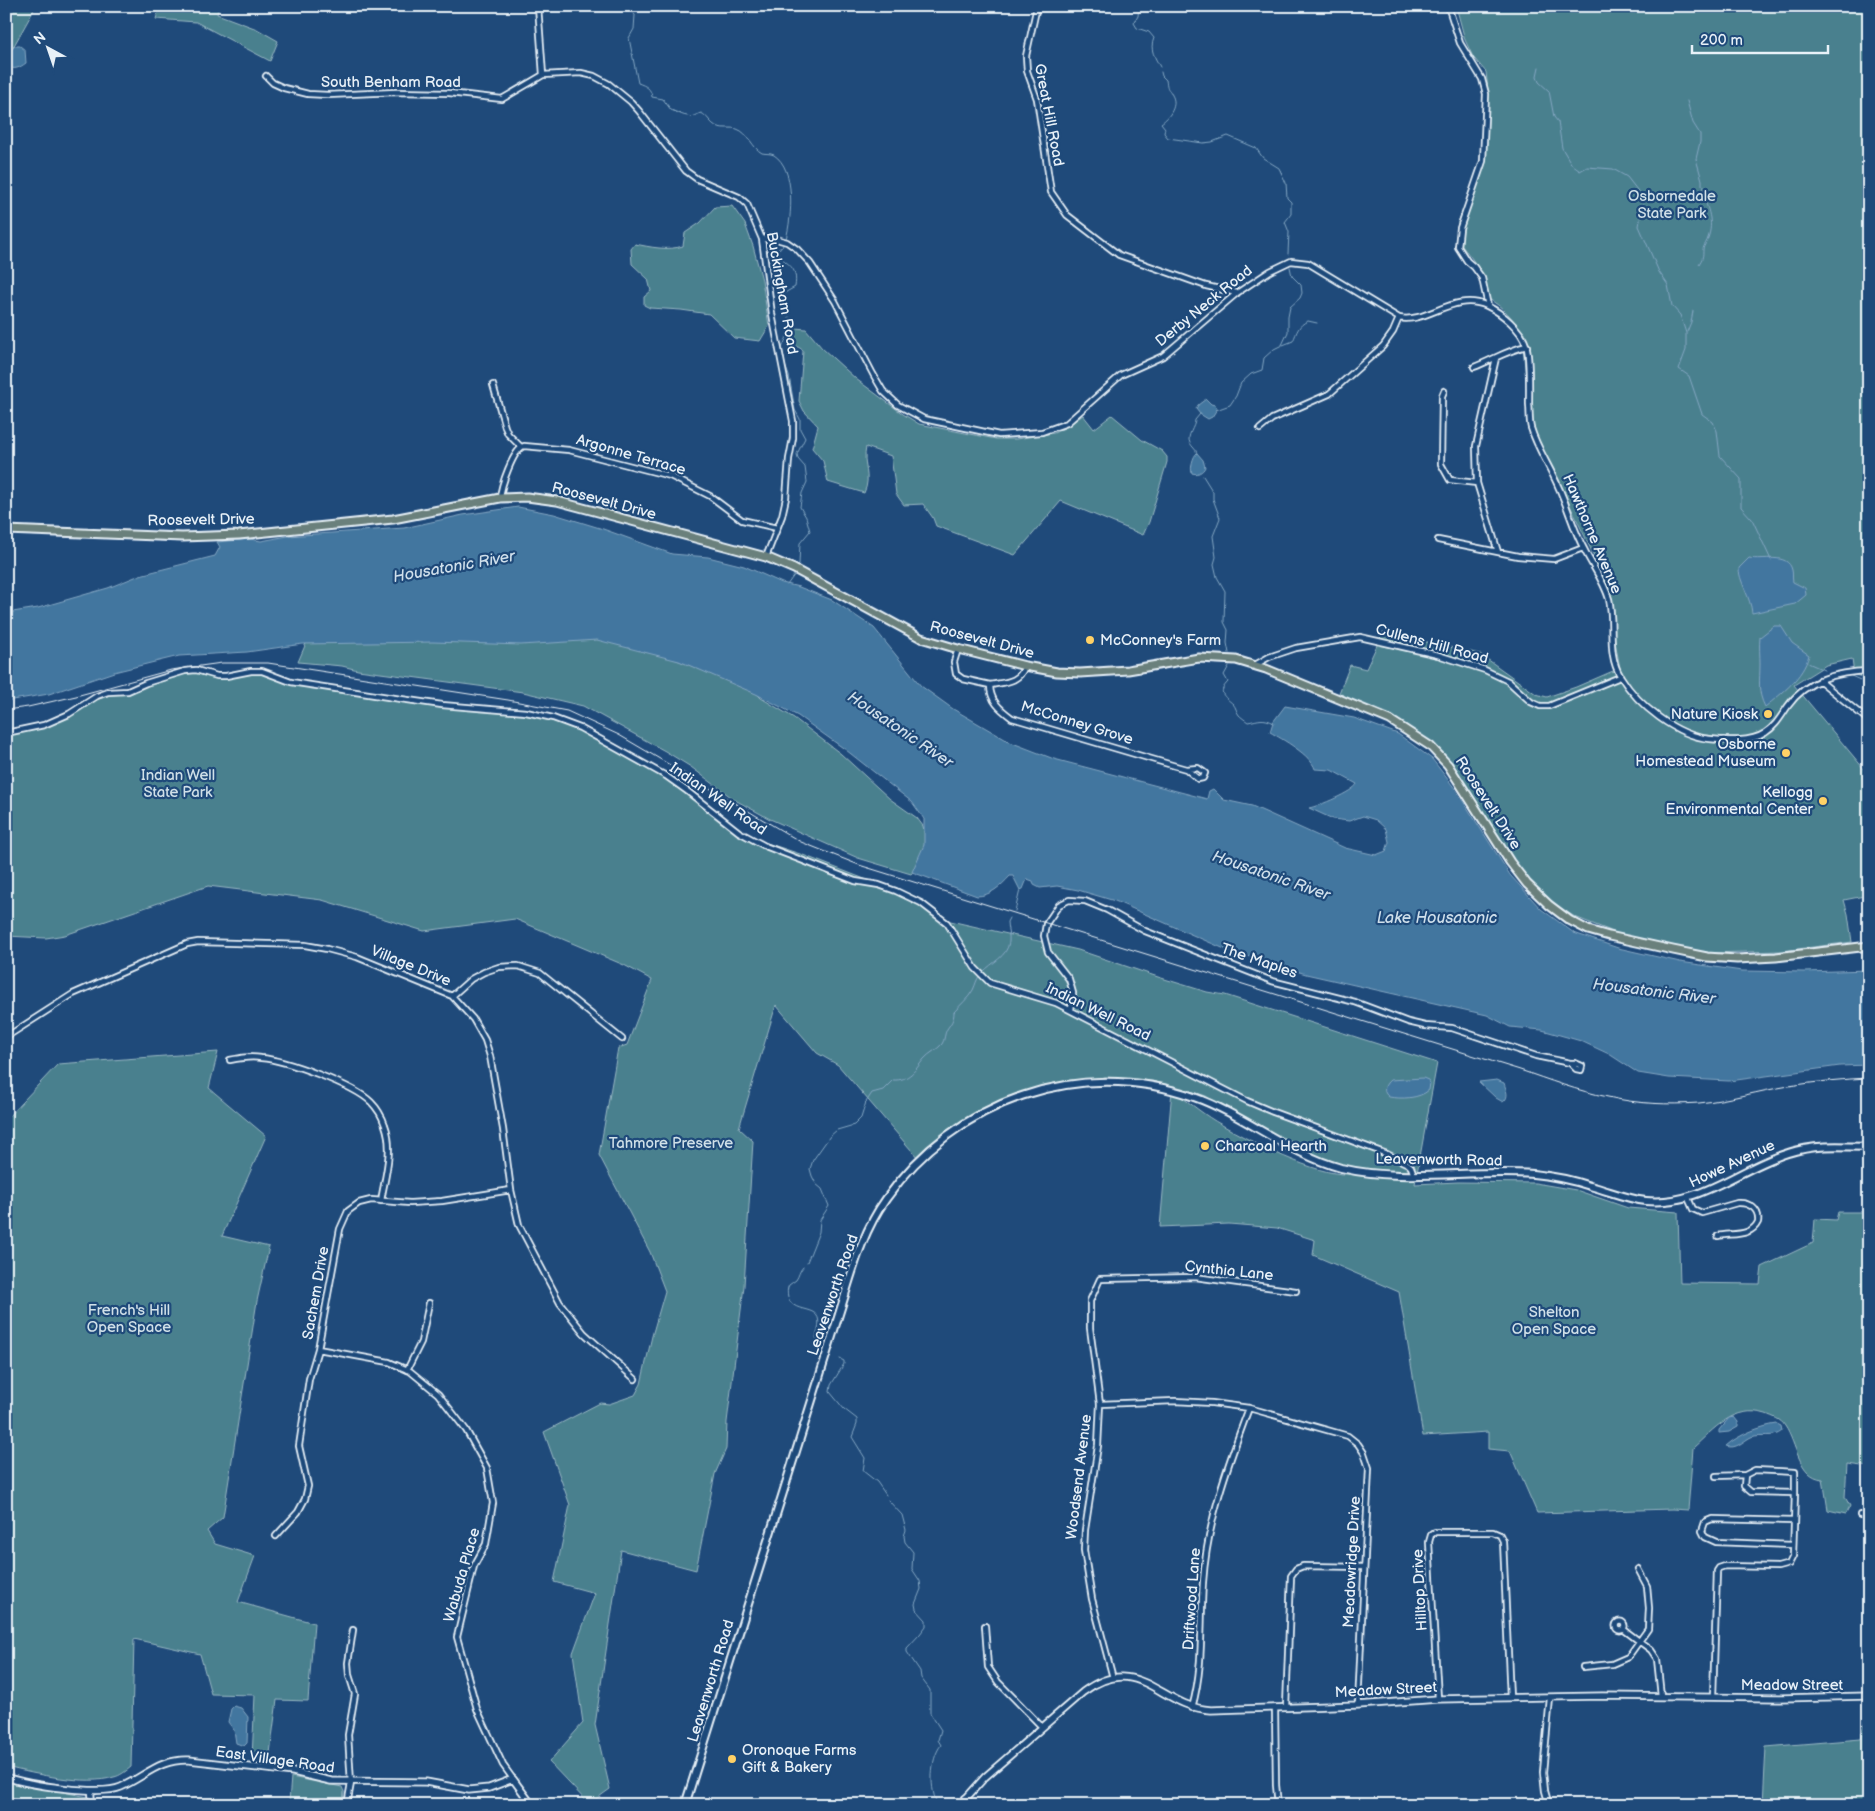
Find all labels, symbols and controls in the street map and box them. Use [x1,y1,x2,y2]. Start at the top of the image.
north arrow [22,22,72,72]
scale bar [1692,22,1829,54]
text: N [30,29,49,48]
text: 200 m [1700,31,1743,50]
street label: Great Hill Road [1030,62,1068,168]
street label: South Benham Road [321,73,461,92]
park label: Osbornedale State Park [1628,187,1716,223]
street label: Buckingham Road [762,230,802,356]
street label: Derby Neck Road [1152,261,1256,351]
street label: Argonne Terrace [574,430,688,480]
street label: Hawthorne Avenue [1558,471,1626,597]
street label: Roosevelt Drive [550,478,658,524]
street label: Roosevelt Drive [147,510,255,530]
water label: Housatonic River [392,547,518,587]
street label: Roosevelt Drive [928,617,1036,663]
street label: Cullens Hill Road [1374,620,1490,668]
place label: McConney's Farm [1100,631,1221,650]
marker: McConney's Farm [1084,634,1096,646]
water label: Housatonic River [844,688,957,773]
street label: McConney Grove [1019,697,1136,749]
place label: Nature Kiosk [1671,705,1759,724]
marker: Nature Kiosk [1762,708,1774,720]
place label: Osborne Homestead Museum [1635,735,1776,771]
marker: Osborne Homestead Museum [1780,747,1792,759]
street label: Roosevelt Drive [1451,753,1525,853]
street label: Indian Well Road [666,758,770,840]
park label: Indian Well State Park [141,766,215,802]
place label: Kellogg Environmental Center [1666,783,1814,819]
marker: Kellogg Environmental Center [1817,795,1829,807]
water label: Housatonic River [1210,847,1334,905]
water label: Lake Housatonic [1377,909,1498,928]
street label: The Maples [1218,939,1300,983]
street label: Village Drive [368,941,454,991]
water label: Housatonic River [1592,975,1718,1009]
street label: Indian Well Road [1042,978,1154,1046]
park label: Tahmore Preserve [609,1134,733,1153]
street label: Howe Avenue [1686,1136,1778,1192]
place label: Charcoal Hearth [1215,1137,1327,1156]
marker: Charcoal Hearth [1199,1140,1211,1152]
street label: Leavenworth Road [1375,1149,1503,1171]
street label: Leavenworth Road [803,1232,863,1358]
street label: Sachem Drive [298,1245,334,1341]
street label: Cynthia Lane [1184,1257,1274,1285]
park label: French's Hill Open Space [87,1301,171,1337]
park label: Shelton Open Space [1512,1303,1596,1339]
street label: Woodsend Avenue [1062,1413,1096,1541]
street label: Meadowridge Drive [1339,1496,1365,1628]
street label: Wabuda Place [439,1526,485,1624]
street label: Driftwood Lane [1179,1547,1205,1651]
street label: Hilltop Drive [1408,1549,1432,1631]
street label: Leavenworth Road [683,1617,739,1745]
street label: Meadow Street [1741,1676,1844,1695]
street label: Meadow Street [1334,1678,1438,1702]
place label: Oronoque Farms Gift & Bakery [742,1741,857,1777]
street label: East Village Road [214,1742,336,1778]
marker: Oronoque Farms Gift & Bakery [726,1753,738,1765]

